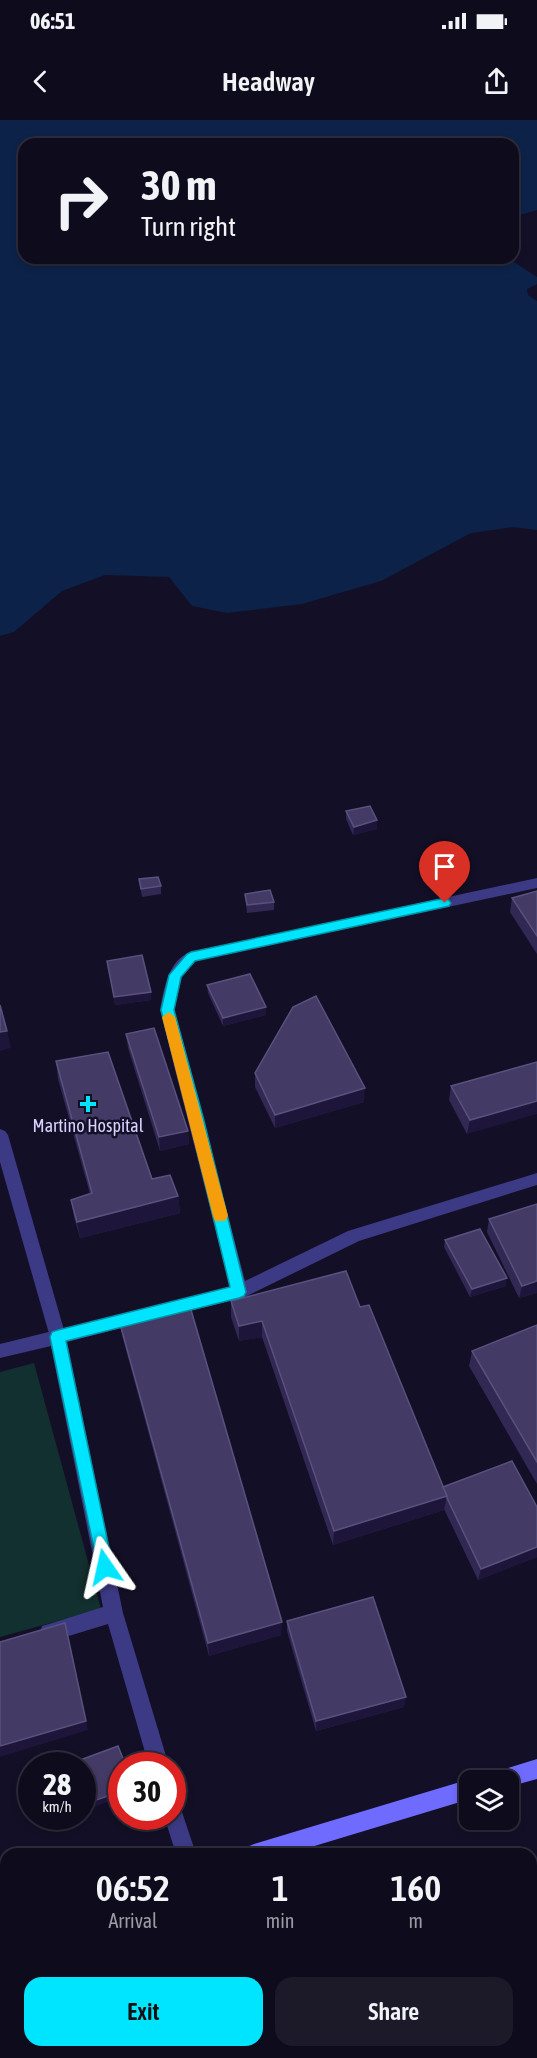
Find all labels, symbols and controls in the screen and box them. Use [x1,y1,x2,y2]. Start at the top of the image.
text: 06:51 [30,8,75,34]
icon: back [24,65,57,98]
icon: share [480,65,513,98]
text: Headway [222,66,315,97]
text: 30 m [141,161,216,209]
icon: right [42,162,120,240]
text: Turn right [141,211,236,242]
pin [419,841,470,903]
icon: arrive [428,850,461,883]
marker: Martino Hospital [79,1095,97,1113]
place label: Martino Hospital [33,1115,144,1136]
position arrow [73,1535,137,1599]
speed limit sign: 30 [108,1752,186,1830]
text: 28 [43,1767,71,1801]
map controls [459,1770,519,1830]
button: layers [459,1770,519,1830]
text: km/h [42,1798,72,1815]
text: 06:52 [96,1867,170,1909]
text: 1 [272,1867,289,1909]
text: 160 [390,1867,441,1909]
text: Arrival [108,1909,157,1932]
text: min [266,1909,295,1932]
text: m [409,1909,423,1932]
button: Exit [24,1977,263,2046]
button: Share [275,1977,513,2046]

